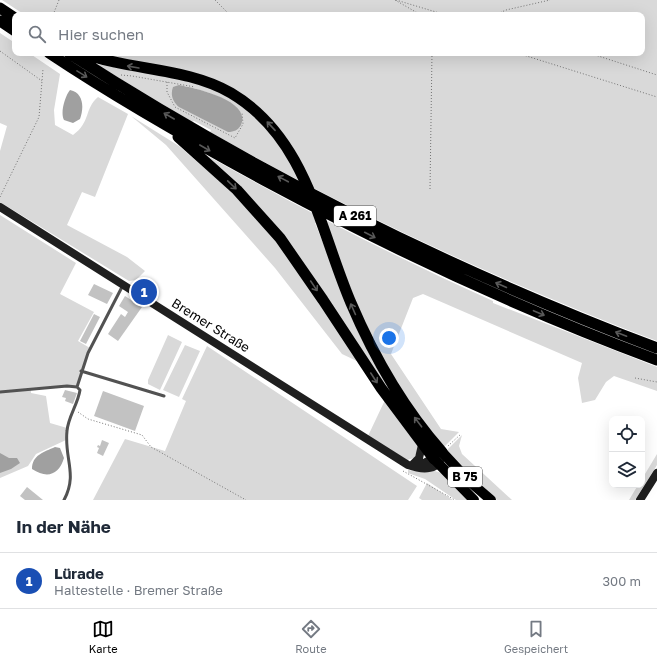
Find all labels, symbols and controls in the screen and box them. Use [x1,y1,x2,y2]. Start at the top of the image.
search box [12,12,645,56]
icon: search [26,23,48,45]
text: Hier suchen [58,25,144,43]
one-way arrow [127,62,140,70]
one-way arrow [76,70,87,78]
one-way arrow [163,111,175,119]
one-way arrow [266,121,276,131]
one-way arrow [199,145,211,153]
one-way arrow [277,174,289,182]
one-way arrow [227,181,237,190]
road number: A 261 [334,206,376,226]
one-way arrow [363,232,375,240]
pin: 1 [131,277,157,307]
one-way arrow [310,280,318,291]
one-way arrow [495,280,507,288]
street label: Bremer Straße [169,295,253,355]
one-way arrow [349,303,357,315]
one-way arrow [532,310,544,317]
your location [379,328,399,348]
one-way arrow [615,330,627,338]
one-way arrow [370,372,378,383]
one-way arrow [413,416,422,427]
map controls [609,416,645,488]
button: locate [609,416,645,452]
button: layers [609,452,645,488]
road number: B 75 [448,467,482,487]
text: In der Nähe [16,516,111,537]
text: Lürade [54,564,104,582]
text: 1 [26,573,32,589]
text: 300 m [603,573,641,589]
text: Haltestelle · Bremer Straße [54,582,223,598]
tab: Karte [89,618,118,655]
tab: Route [295,618,327,655]
tab: Gespeichert [504,618,568,655]

